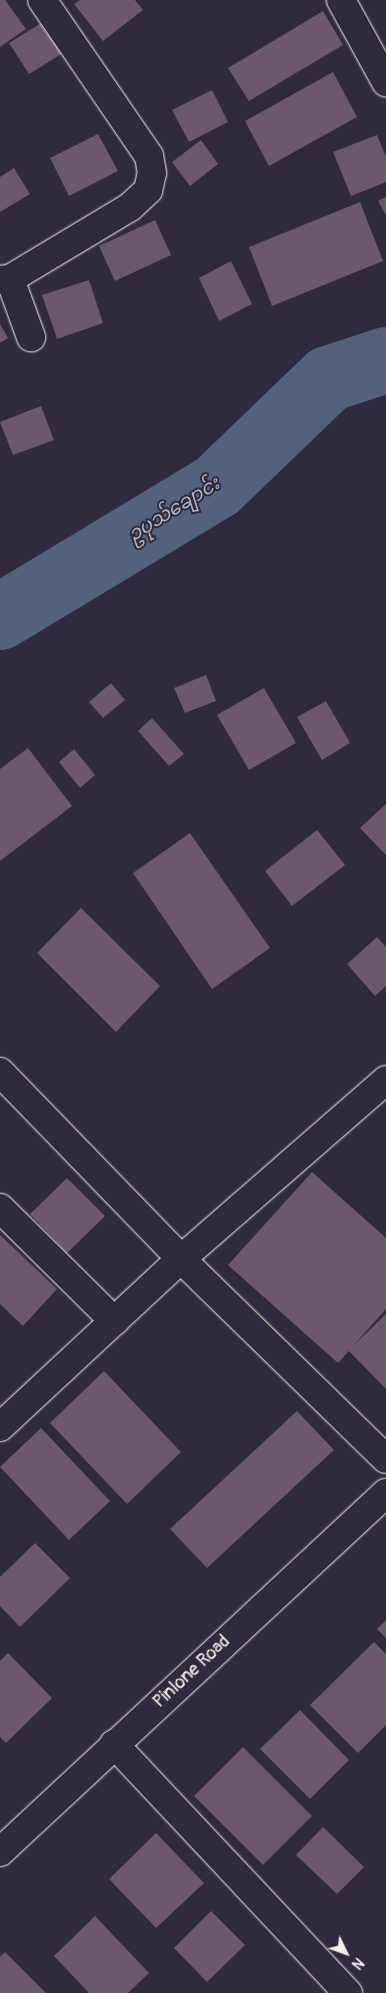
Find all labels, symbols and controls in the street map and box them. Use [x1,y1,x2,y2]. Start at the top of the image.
water label: ဥပုသ်ချောင်း [124,473,224,547]
street label: Pinlone Road [149,1631,235,1713]
north arrow [321,1928,371,1978]
text: N [348,1954,367,1973]

